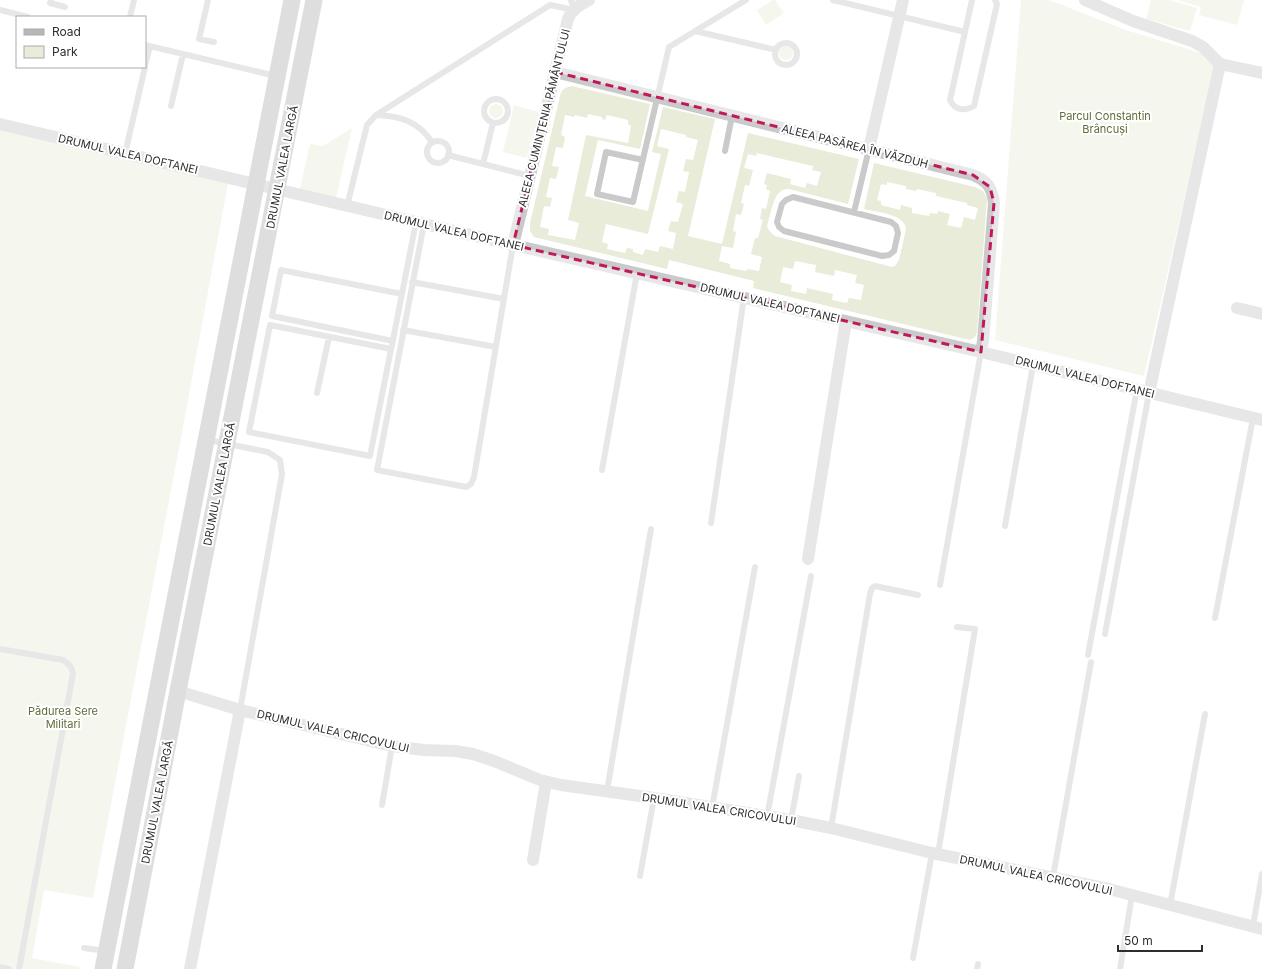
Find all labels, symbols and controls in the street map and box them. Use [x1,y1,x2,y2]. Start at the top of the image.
legend [16,16,146,68]
text: Road [52,24,81,39]
street label: ALEEA CUMINȚENIA PĂMÂNTULUI [515,28,573,208]
text: Park [52,44,78,59]
street label: DRUMUL VALEA LARGĂ [263,104,301,230]
park label: Parcul Constantin Brâncuși [1059,109,1151,136]
street label: ALEEA PASĂREA ÎN VĂZDUH [780,121,930,171]
street label: DRUMUL VALEA DOFTANEI [57,131,199,177]
street label: DRUMUL VALEA DOFTANEI [383,208,525,254]
street label: DRUMUL VALEA DOFTANEI [699,280,841,326]
street label: DRUMUL VALEA DOFTANEI [1014,353,1156,401]
street label: DRUMUL VALEA LARGĂ [200,421,238,547]
park label: Pădurea Sere Militari [28,704,98,731]
street label: DRUMUL VALEA CRICOVULUI [255,707,411,755]
street label: DRUMUL VALEA LARGĂ [138,739,176,865]
street label: DRUMUL VALEA CRICOVULUI [641,790,797,828]
street label: DRUMUL VALEA CRICOVULUI [958,852,1114,898]
scale bar [1118,927,1202,953]
text: 50 m [1124,933,1153,948]

